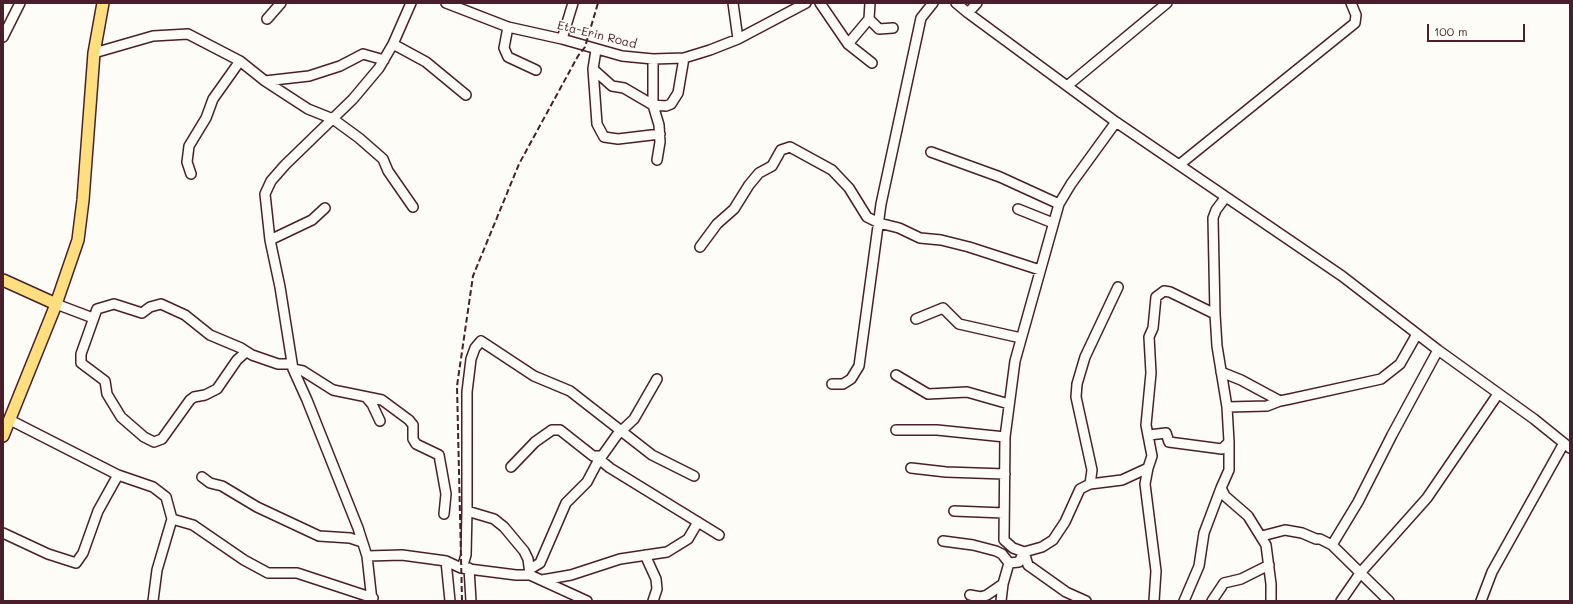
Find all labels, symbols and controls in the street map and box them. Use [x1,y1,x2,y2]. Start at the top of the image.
scale bar [1429,16,1527,42]
street label: Eta-Erin Road [556,18,638,52]
text: 100 m [1434,23,1468,39]

